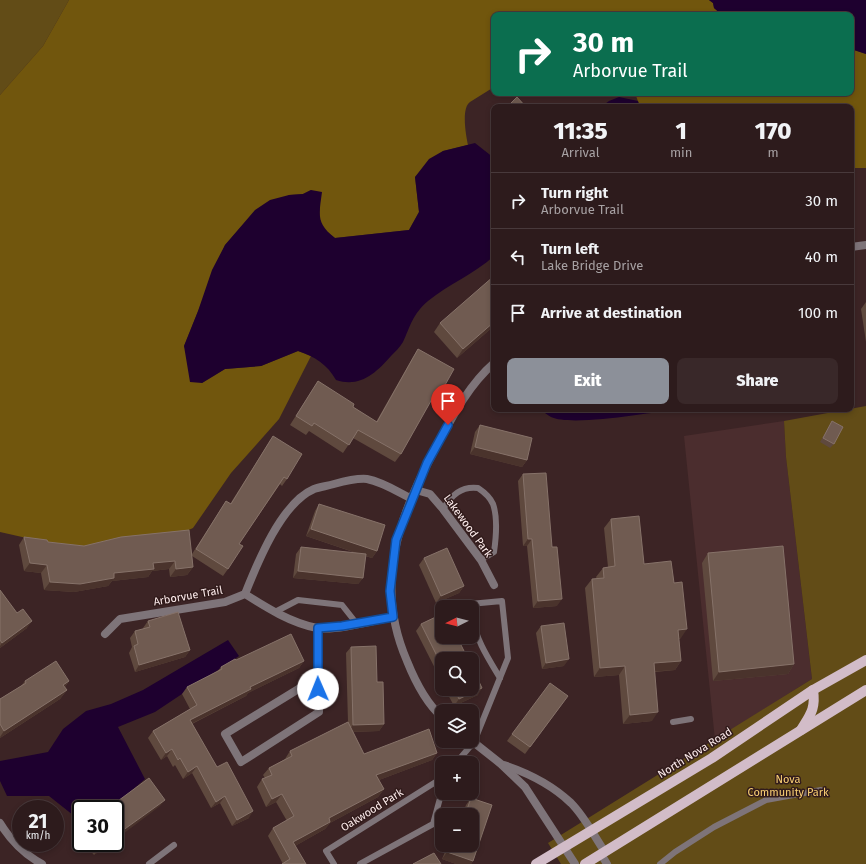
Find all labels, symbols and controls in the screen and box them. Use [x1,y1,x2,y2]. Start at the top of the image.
text: 30 m [573,26,634,59]
icon: right [507,28,559,80]
text: Arborvue Trail [573,60,688,82]
text: 11:35 [553,117,608,145]
text: 1 [675,117,687,145]
text: 170 [755,117,792,145]
text: Arrival [561,145,600,160]
text: min [670,145,692,160]
text: m [768,145,779,160]
text: Turn right [541,184,608,202]
icon: right [507,190,529,212]
text: 30 m [805,192,838,210]
text: Arborvue Trail [541,202,624,217]
text: Turn left [541,240,599,258]
icon: left [507,246,529,268]
text: 40 m [805,248,838,266]
text: Lake Bridge Drive [541,258,643,273]
icon: arrive [507,302,529,324]
text: Arrive at destination [541,304,682,322]
text: 100 m [798,304,838,322]
button: Exit [507,358,669,404]
button: Share [677,358,838,404]
pin [431,384,465,425]
icon: arrive [437,390,459,412]
street label: Lakewood Park [441,492,495,560]
street label: Arborvue Trail [152,584,224,608]
north arrow [435,600,479,644]
map controls [435,600,479,852]
button: search [435,652,479,696]
position arrow [297,668,339,710]
button: layers [435,704,479,748]
street label: North Nova Road [656,725,734,781]
button: + [435,756,479,800]
park label: Nova Community Park [747,773,829,799]
street label: Oakwood Park [338,785,406,834]
speed limit sign: 30 [72,800,124,852]
button: − [435,808,479,852]
text: 21 [28,809,48,833]
text: km/h [26,830,50,842]

